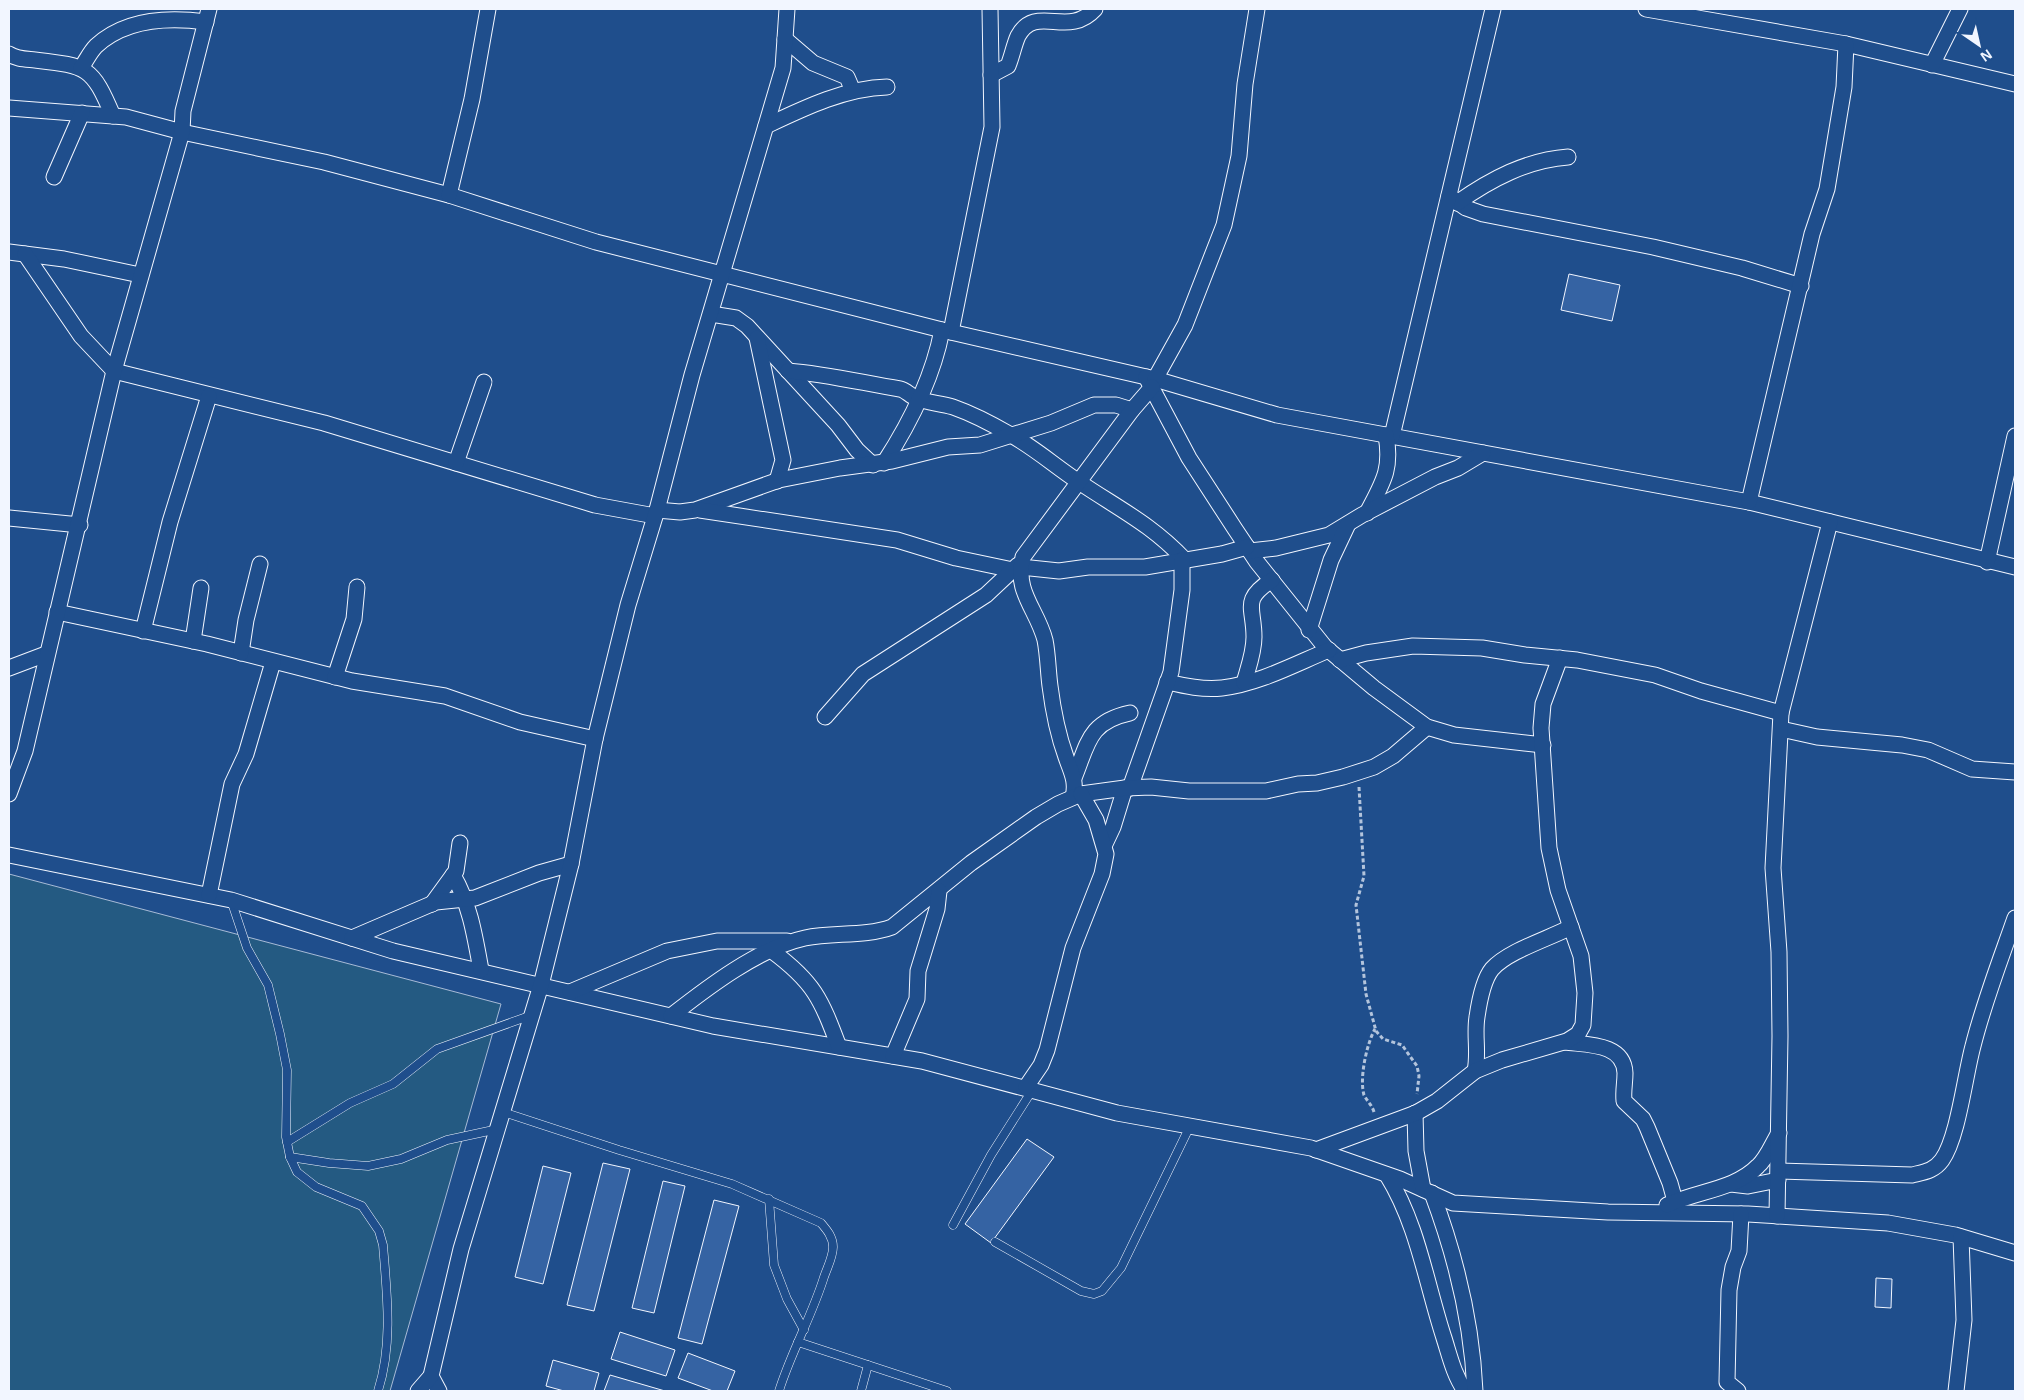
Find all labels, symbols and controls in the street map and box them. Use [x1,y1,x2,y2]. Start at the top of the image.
north arrow [1954,20,2004,70]
text: N [1978,46,1995,65]

